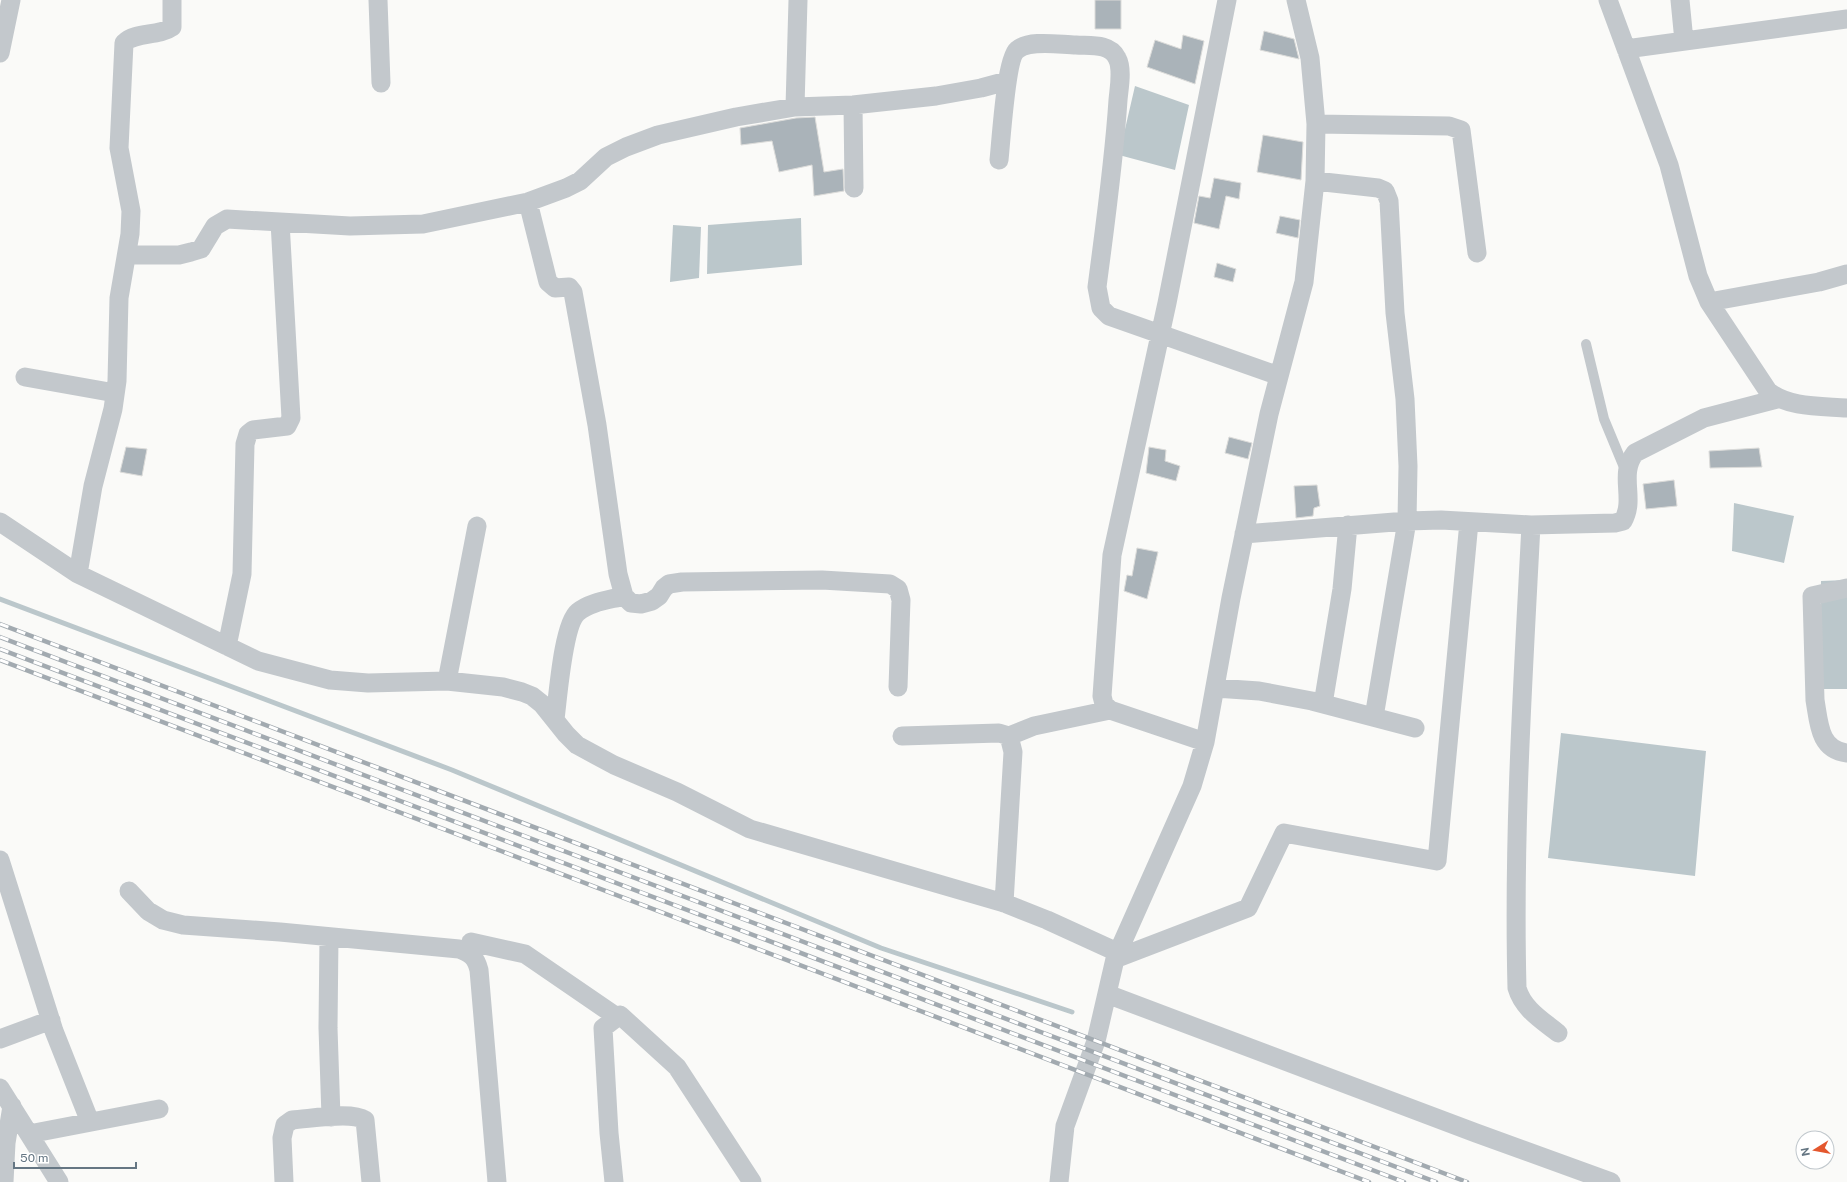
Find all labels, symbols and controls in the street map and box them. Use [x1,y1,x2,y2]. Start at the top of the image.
north arrow [1795,1130,1835,1170]
scale bar [14,1144,136,1170]
text: N [1798,1147,1812,1157]
text: 50 m [20,1151,48,1165]

